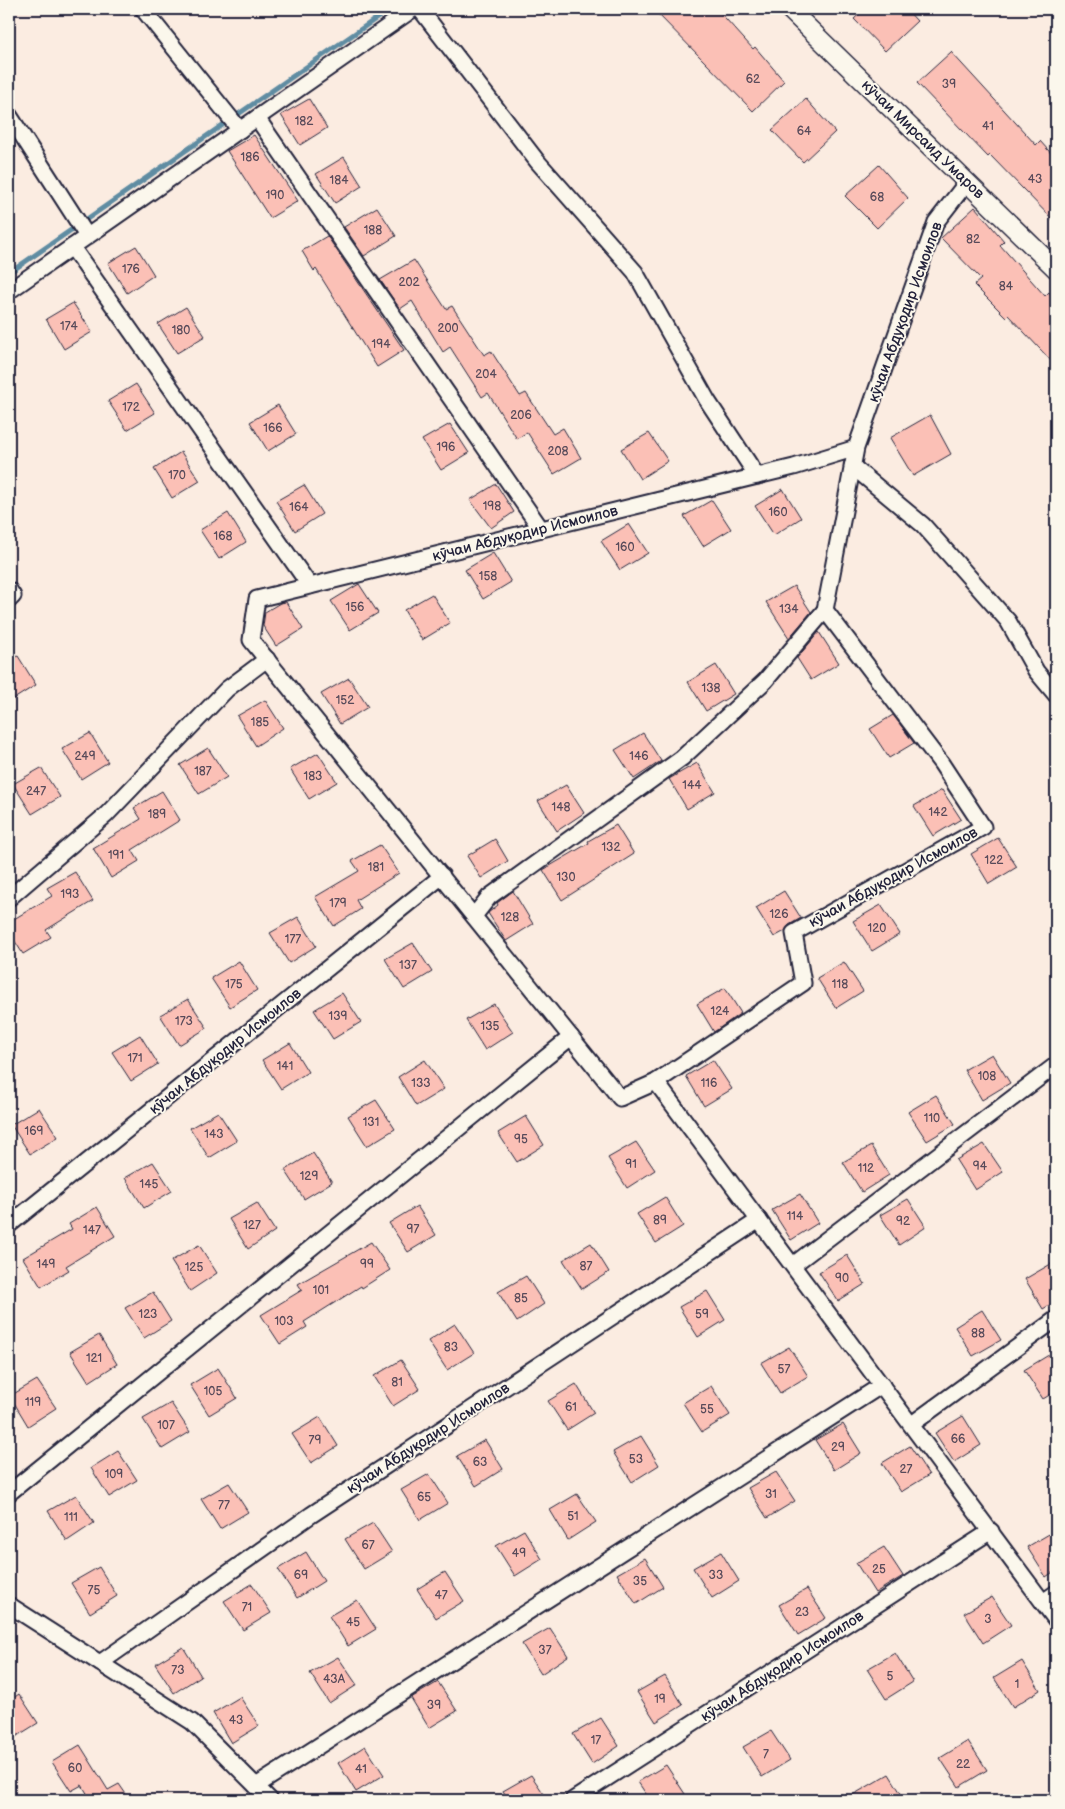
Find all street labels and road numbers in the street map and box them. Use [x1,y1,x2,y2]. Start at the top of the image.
street label: кӯчаи Мирсаид Умаров [857,76,988,203]
street label: кӯчаи Абдуқодир Исмоилов [864,219,947,405]
street label: кӯчаи Абдуқодир Исмоилов [430,501,620,566]
street label: кӯчаи Абдуқодир Исмоилов [805,823,981,932]
street label: кӯчаи Абдуқодир Исмоилов [145,984,305,1119]
street label: кӯчаи Абдуқодир Исмоилов [343,1379,513,1498]
street label: кӯчаи Абдуқодир Исмоилов [697,1607,867,1726]

